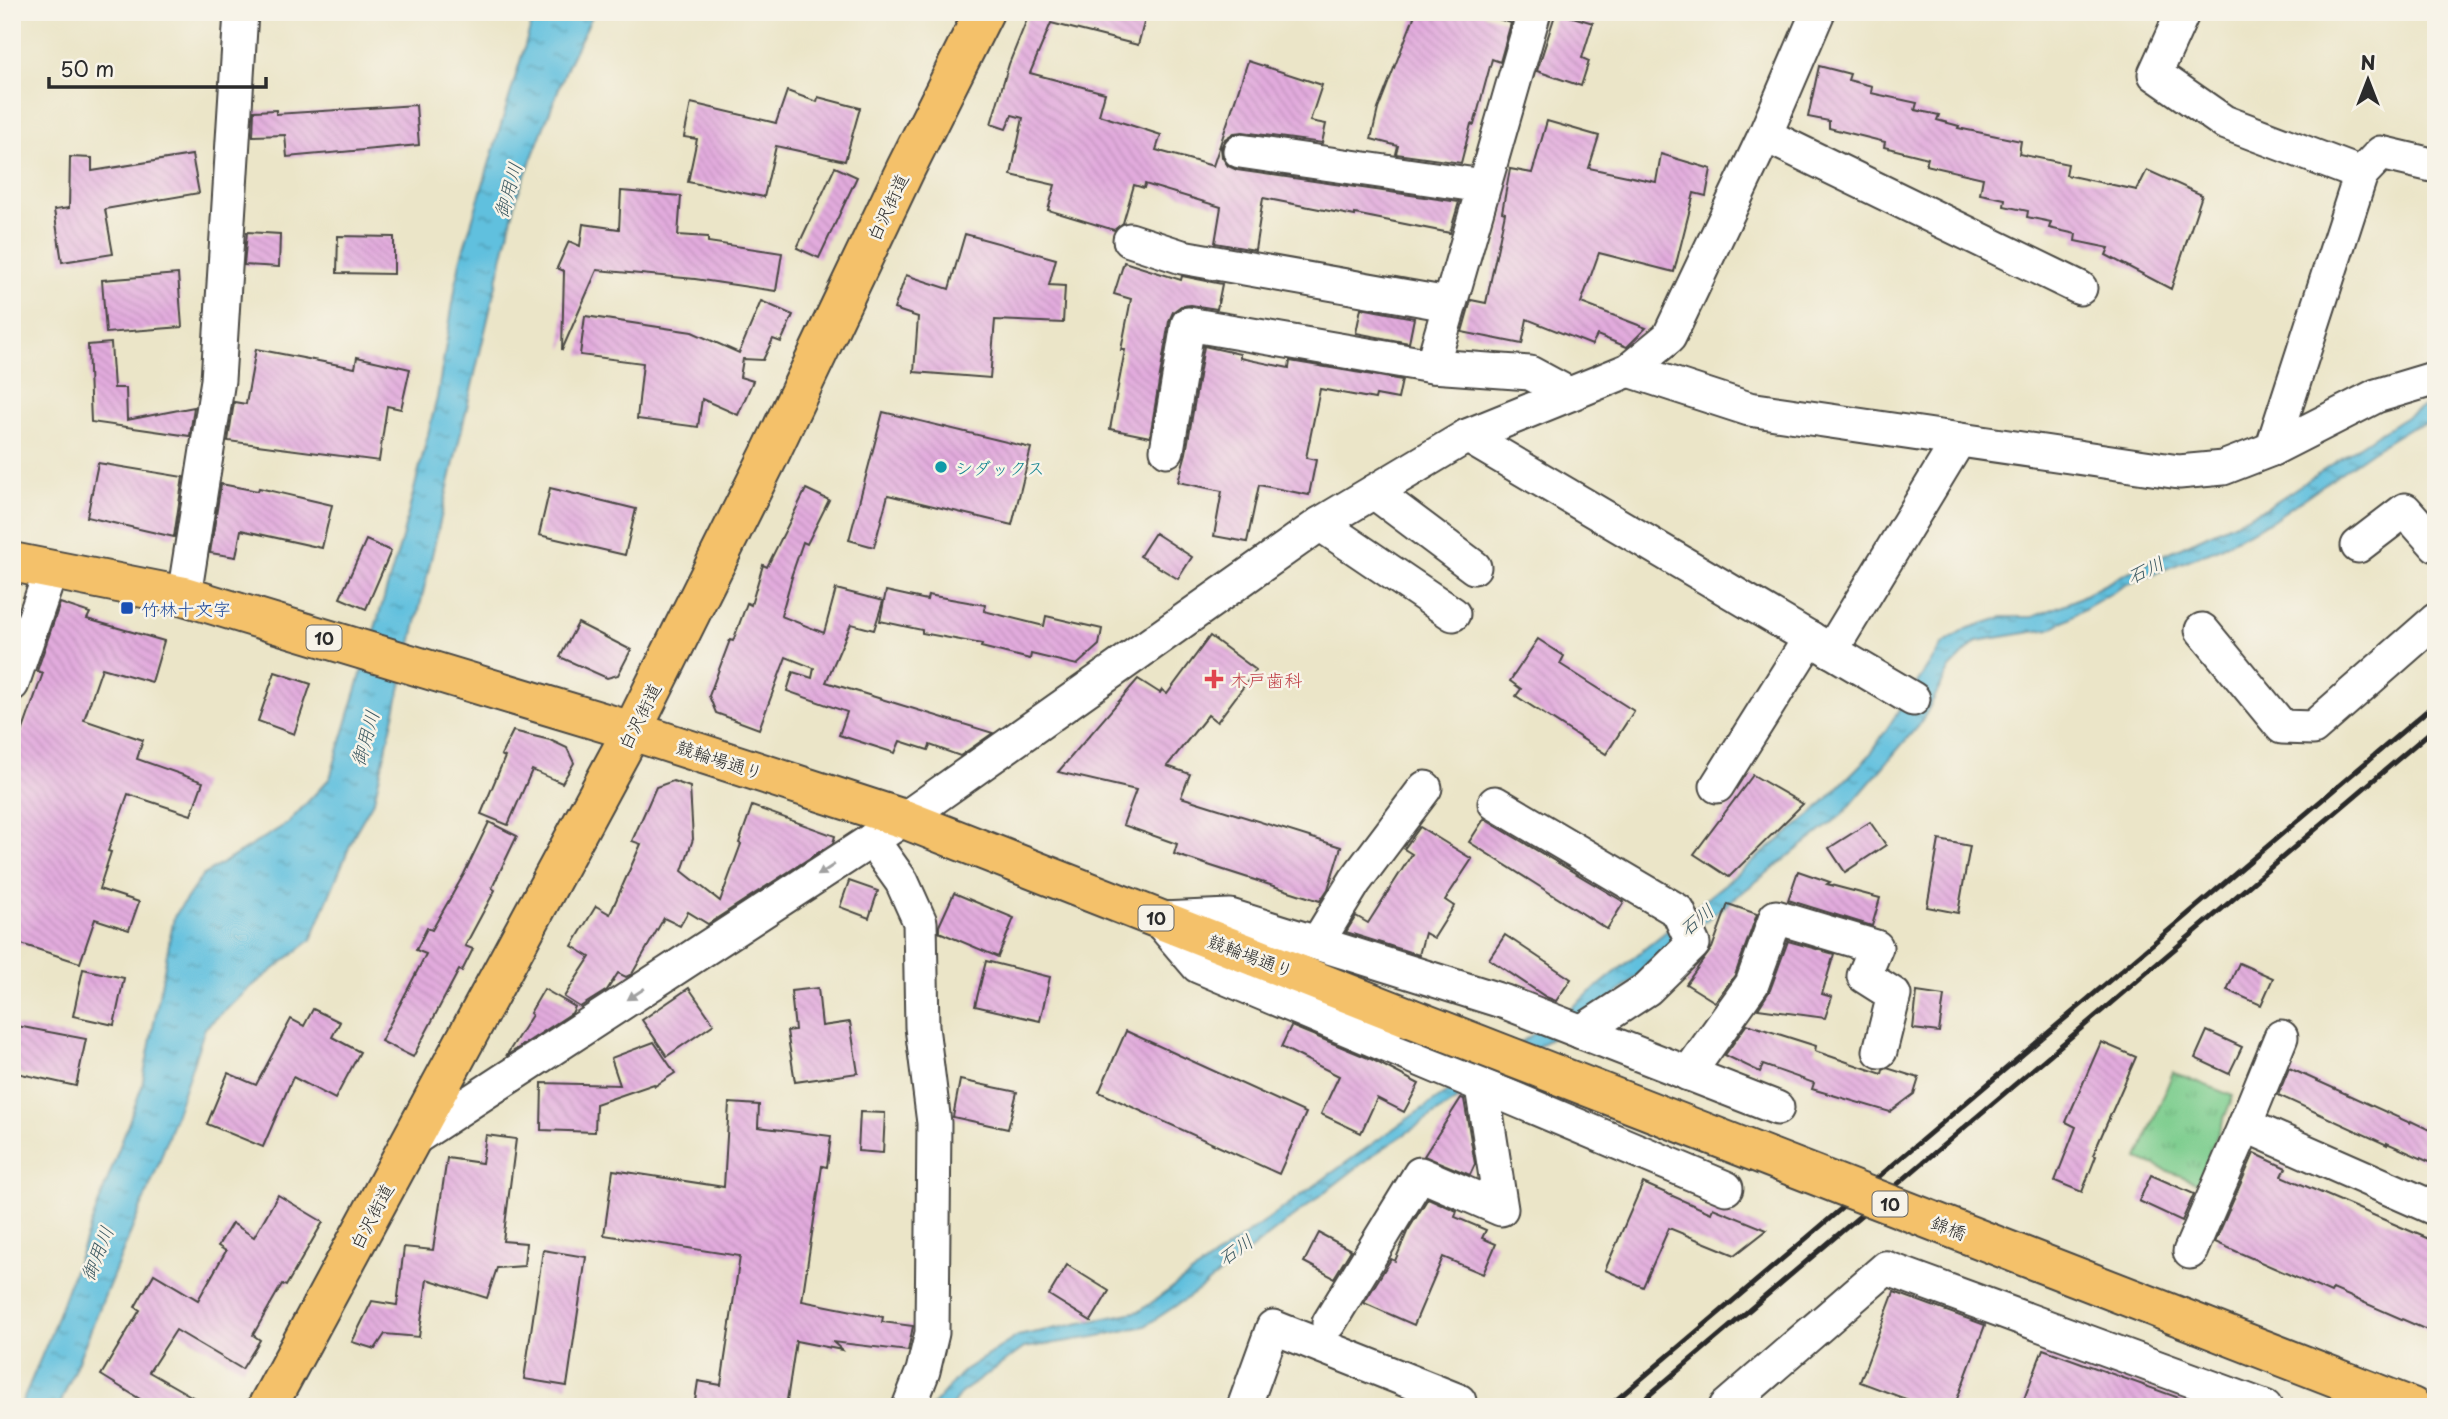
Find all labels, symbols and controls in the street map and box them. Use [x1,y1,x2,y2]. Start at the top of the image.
scale bar [49,46,266,90]
north arrow [2332,46,2402,116]
text: N [2360,48,2376,76]
text: 50 m [60,52,114,84]
water label: 御用川 [486,159,528,221]
street label: 白沢街道 [860,169,914,245]
place label: シダックス [955,454,1045,481]
marker: シダックス [933,459,949,475]
water label: 石川 [2122,548,2168,590]
place label: 竹林十文字 [141,595,231,622]
marker: 竹林十文字 [119,600,135,616]
road number: 10 [306,625,342,650]
place label: 木戸歯科 [1230,666,1302,693]
marker: 木戸歯科 [1204,669,1224,689]
street label: 白沢街道 [611,678,667,754]
water label: 御用川 [343,707,385,769]
street label: 競輪場通り [673,732,767,786]
one-way arrow [817,864,836,877]
water label: 石川 [1672,896,1720,942]
road number: 10 [1138,906,1174,930]
street label: 競輪場通り [1204,926,1298,984]
one-way arrow [626,988,646,1001]
street label: 白沢街道 [342,1178,400,1254]
road number: 10 [1872,1192,1908,1216]
street label: 錦橋 [1927,1208,1971,1246]
water label: 御用川 [72,1221,120,1285]
water label: 石川 [1211,1227,1259,1271]

